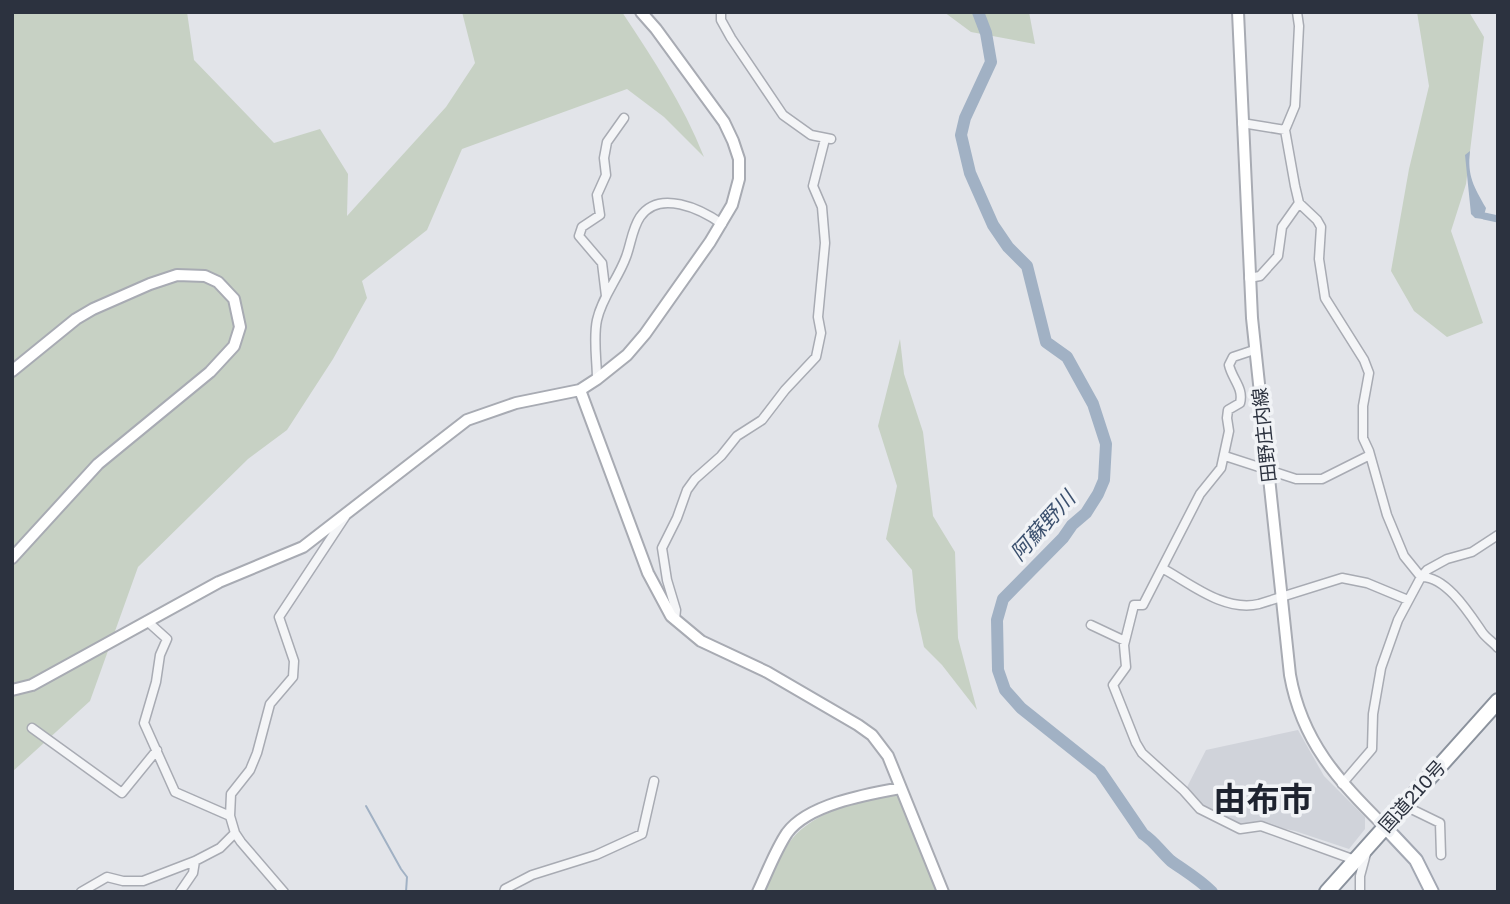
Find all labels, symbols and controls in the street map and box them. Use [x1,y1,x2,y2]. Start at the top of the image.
street label: 田野庄内線 [1247,387,1280,484]
water label: 阿蘇野川 [1004,484,1081,565]
street label: 国道210号 [1373,755,1450,836]
district label: 由布市 [1214,779,1313,818]

